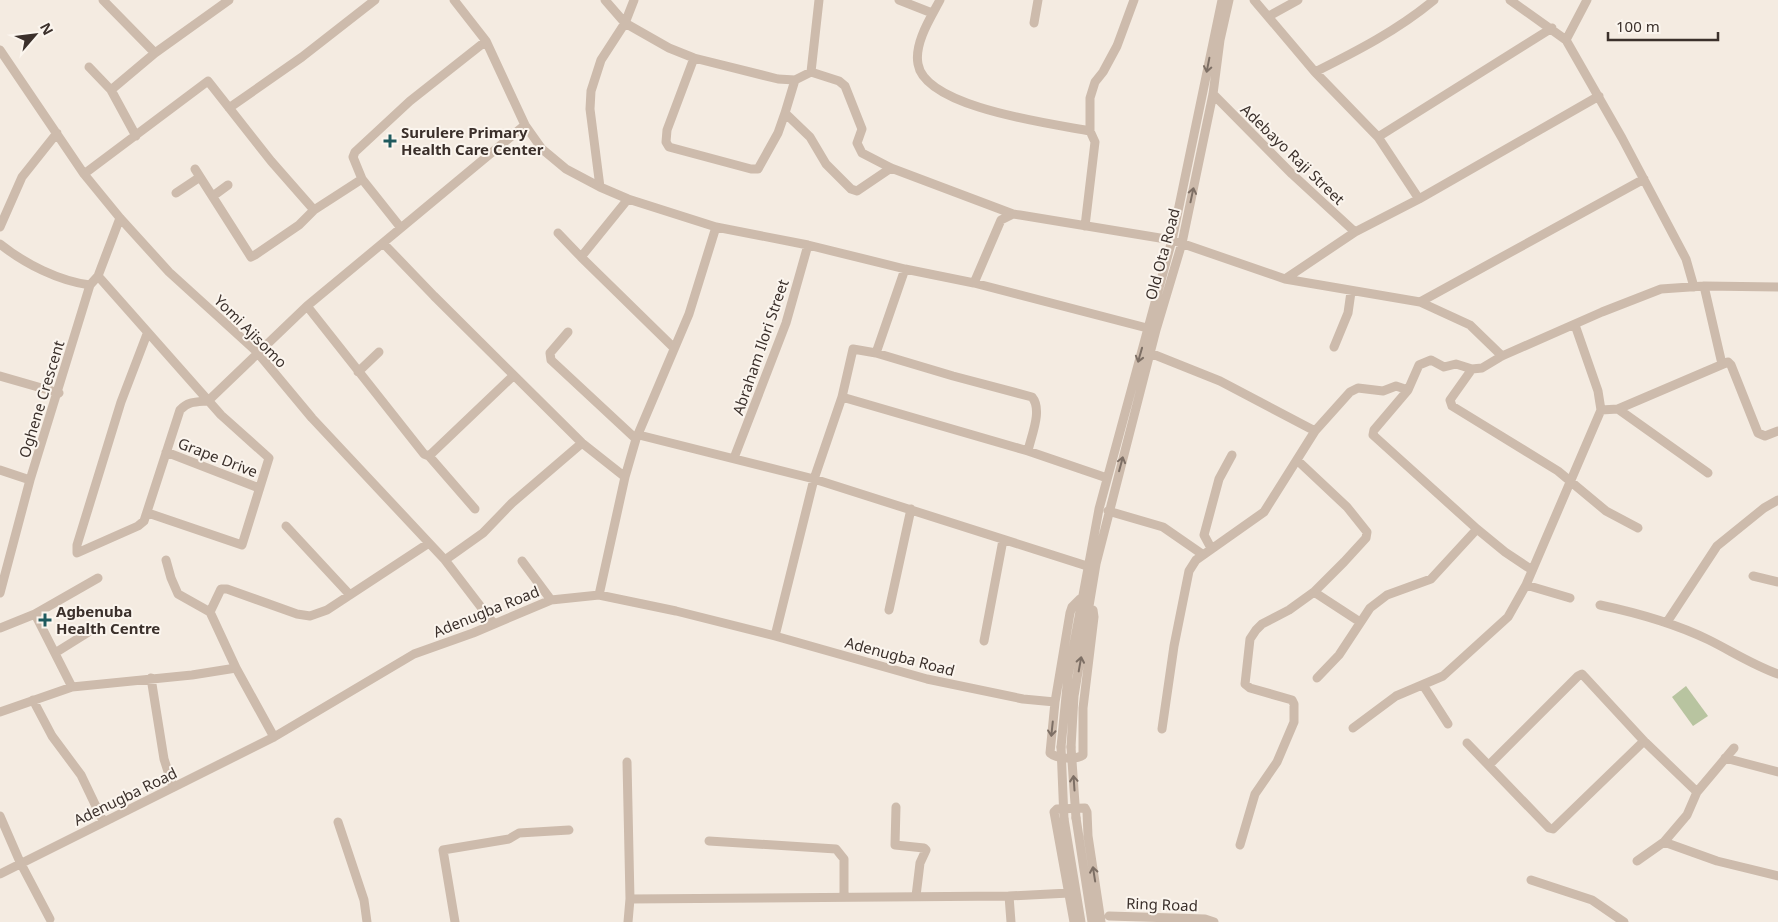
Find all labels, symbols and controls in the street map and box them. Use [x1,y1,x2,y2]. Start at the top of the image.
north arrow [10,10,60,60]
scale bar [1608,10,1718,42]
text: 100 m [1616,16,1660,36]
text: N [36,19,58,38]
one-way arrow [1202,56,1212,72]
street label: Adebayo Raji Street [1237,99,1350,209]
place label: Surulere Primary Health Care Center [401,122,544,159]
marker: Surulere Primary Health Care Center [383,134,397,148]
one-way arrow [1188,188,1197,204]
street label: Old Ota Road [1140,206,1184,302]
street label: Abraham Ilori Street [727,276,793,418]
street label: Yomi Ajisomo [210,290,292,372]
street label: Oghene Crescent [14,337,69,460]
one-way arrow [1134,346,1144,362]
street label: Grape Drive [175,433,261,481]
one-way arrow [1116,457,1126,473]
street label: Adenugba Road [430,581,542,641]
place label: Agbenuba Health Centre [56,601,160,638]
marker: Agbenuba Health Centre [38,613,52,627]
street label: Adenugba Road [843,632,957,680]
one-way arrow [1075,657,1085,673]
one-way arrow [1047,721,1057,737]
street label: Adenugba Road [70,762,180,830]
one-way arrow [1069,775,1079,791]
one-way arrow [1088,866,1098,882]
street label: Ring Road [1126,893,1198,915]

